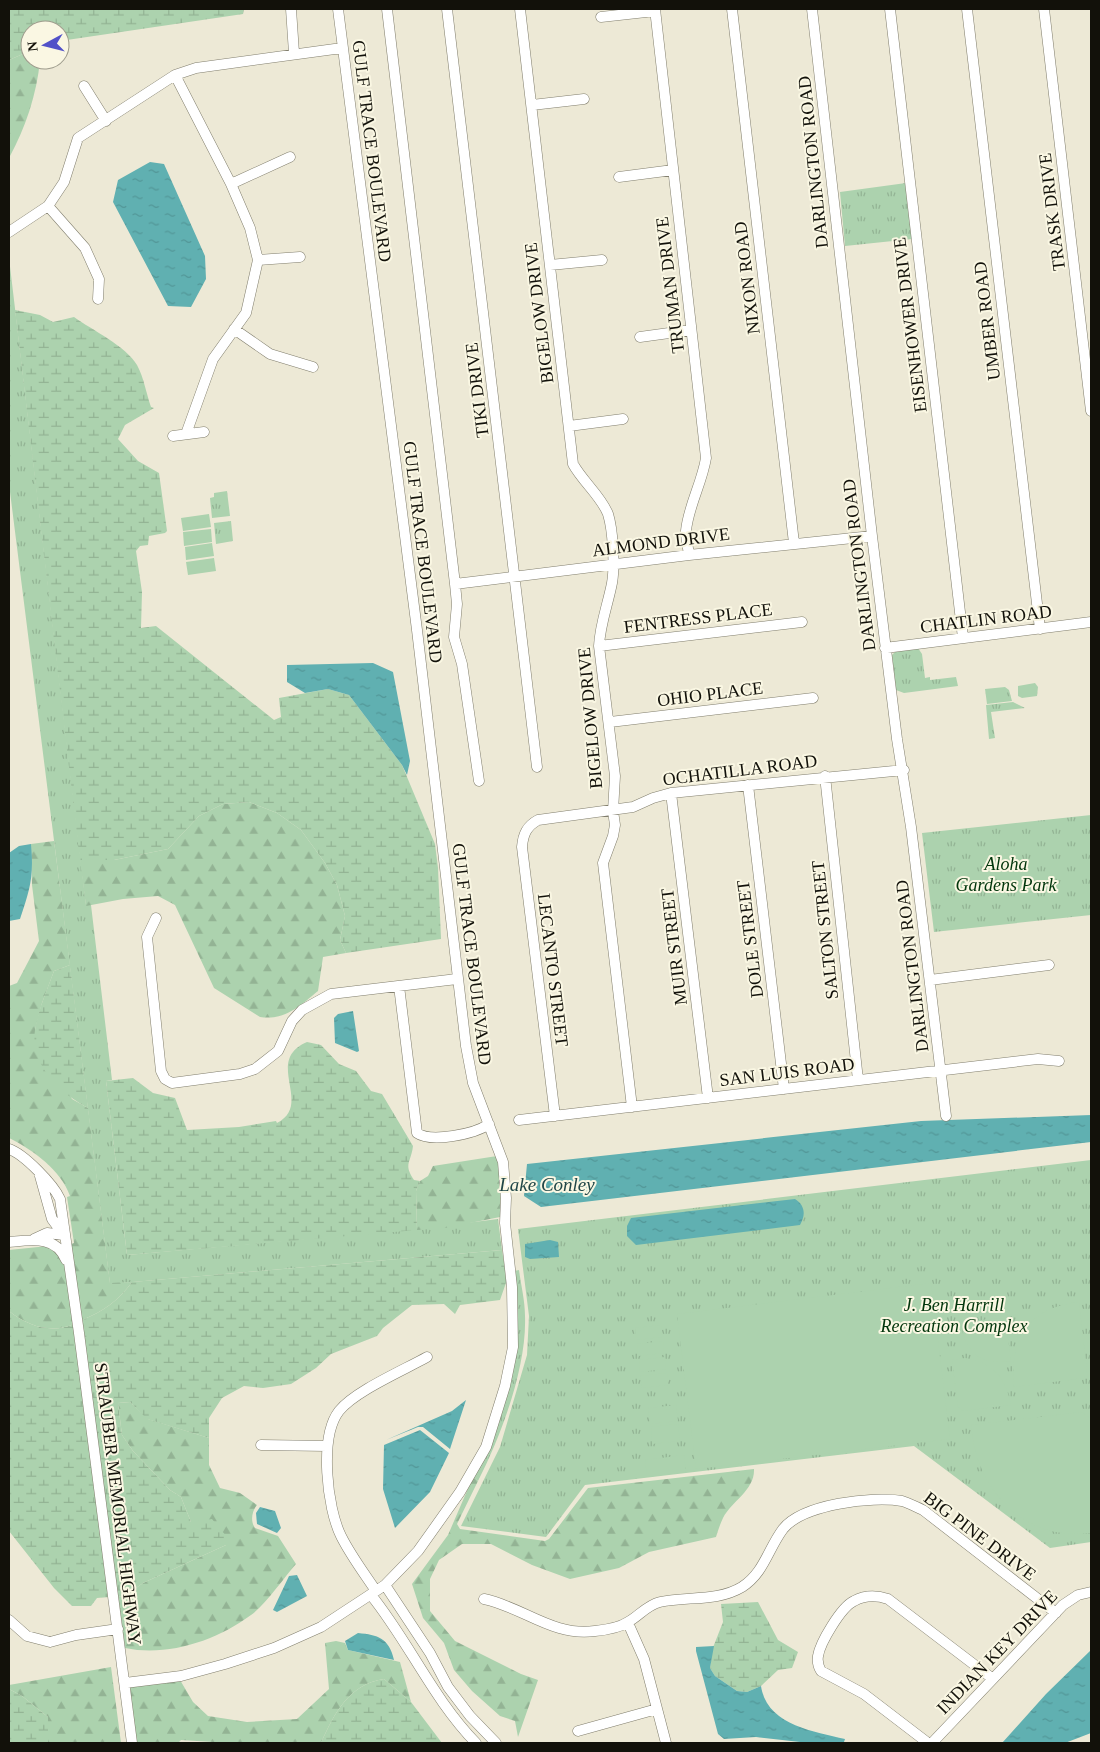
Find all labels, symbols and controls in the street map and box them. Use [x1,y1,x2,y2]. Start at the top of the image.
north arrow [20,20,70,70]
street label: GULF TRACE BOULEVARD [348,39,396,263]
text: N [25,41,41,52]
street label: DARLINGTON ROAD [794,75,832,249]
street label: TRASK DRIVE [1035,152,1069,272]
street label: TRUMAN DRIVE [652,216,688,354]
street label: NIXON ROAD [730,220,764,336]
street label: EISENHOWER DRIVE [889,236,931,414]
street label: BIGELOW DRIVE [520,241,558,385]
street label: UMBER ROAD [970,260,1004,382]
street label: TIKI DRIVE [461,341,493,439]
street label: GULF TRACE BOULEVARD [399,440,447,664]
street label: DARLINGTON ROAD [839,478,879,652]
street label: ALMOND DRIVE [591,524,731,560]
street label: FENTRESS PLACE [623,599,773,637]
street label: CHATLIN ROAD [919,601,1053,637]
street label: BIGELOW DRIVE [574,646,606,790]
street label: OHIO PLACE [656,678,764,710]
street label: OCHATILLA ROAD [662,751,818,789]
street label: GULF TRACE BOULEVARD [448,842,496,1066]
park label: Aloha Gardens Park [956,854,1057,895]
street label: SALTON STREET [808,860,842,1000]
street label: DOLE STREET [733,879,767,999]
street label: DARLINGTON ROAD [892,879,932,1053]
street label: MUIR STREET [657,887,691,1007]
street label: LECANTO STREET [534,892,572,1048]
street label: SAN LUIS ROAD [718,1054,856,1090]
water label: Lake Conley [498,1174,595,1195]
park label: J. Ben Harrill Recreation Complex [880,1295,1027,1336]
street label: STRAUBER MEMORIAL HIGHWAY [91,1361,145,1647]
street label: BIG PINE DRIVE [920,1487,1040,1585]
street label: INDIAN KEY DRIVE [933,1586,1061,1718]

